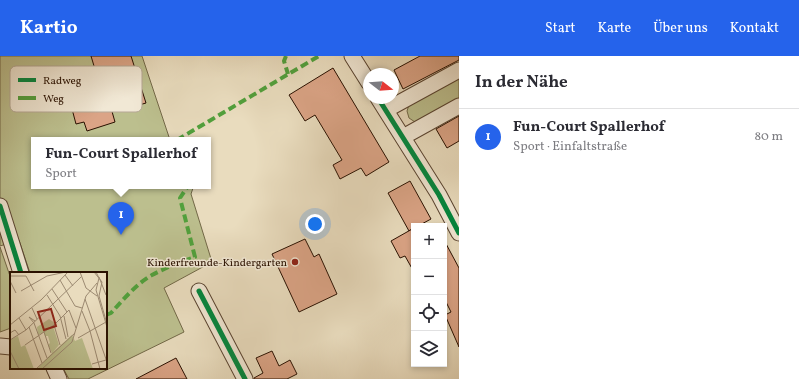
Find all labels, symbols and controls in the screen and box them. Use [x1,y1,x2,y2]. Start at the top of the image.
text: Kartio [20,15,78,41]
text: Start [545,19,575,38]
text: Karte [597,19,631,38]
text: Über uns [653,19,708,38]
text: Kontakt [730,19,779,38]
legend [10,66,142,112]
north arrow [363,68,399,104]
text: In der Nähe [475,71,568,94]
text: Radweg [43,74,82,89]
text: Weg [43,92,64,107]
text: Fun-Court Spallerhof [513,117,665,138]
text: 1 [485,128,491,146]
text: 80 m [754,128,783,146]
popup [31,137,211,189]
text: Sport · Einfaltstraße [513,138,627,156]
text: Fun-Court Spallerhof [45,144,197,165]
text: Sport [45,165,77,183]
pin: 1 [108,202,134,235]
your location [305,214,325,234]
map controls [411,223,447,367]
button: + [411,223,447,259]
place label: Kinderfreunde-Kindergarten [147,256,287,271]
marker: Kinderfreunde-Kindergarten [290,257,300,267]
button: − [411,259,447,295]
inset map [10,272,107,369]
button: locate [411,295,447,331]
button: layers [411,331,447,367]

